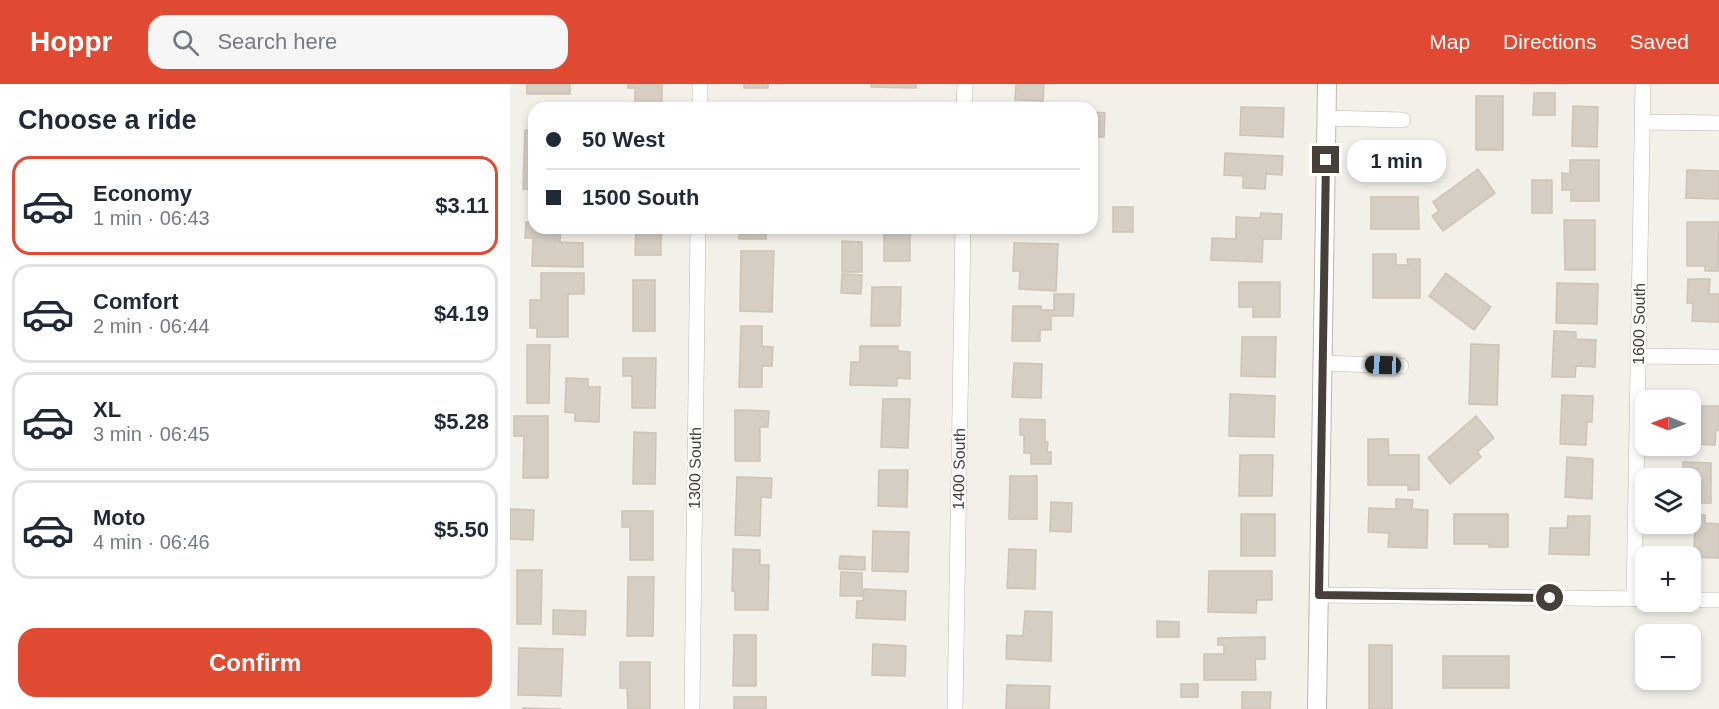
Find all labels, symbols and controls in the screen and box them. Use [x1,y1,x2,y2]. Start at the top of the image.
search box [148,15,568,69]
text: Hoppr [30,26,112,57]
icon: search [169,26,202,59]
text: Search here [217,29,337,54]
text: Map [1429,30,1470,53]
text: Directions [1503,30,1596,53]
text: Saved [1629,30,1689,53]
text: Choose a ride [18,105,197,135]
text: 50 West [582,127,665,152]
callout: 1 min [1347,139,1446,181]
route end [1312,146,1339,173]
text: 1 min [1370,150,1423,172]
icon: car [21,179,75,233]
text: Economy [93,181,192,206]
text: 1500 South [582,185,699,210]
text: $3.11 [435,193,489,218]
text: 1 min · 06:43 [93,207,210,229]
street label: 1600 South [1630,283,1648,365]
icon: car [21,287,75,341]
text: Comfort [93,289,179,314]
text: $4.19 [434,301,489,326]
text: 2 min · 06:44 [93,315,210,337]
car [1365,355,1401,375]
north arrow [1635,390,1701,456]
map controls [1635,390,1701,690]
icon: car [21,395,75,449]
text: XL [93,397,121,422]
text: $5.28 [434,409,489,434]
text: 3 min · 06:45 [93,423,210,445]
street label: 1300 South [686,427,704,509]
street label: 1400 South [950,428,968,510]
button: layers [1635,468,1701,534]
icon: car [21,503,75,557]
text: Moto [93,505,146,530]
text: $5.50 [434,517,489,542]
text: 4 min · 06:46 [93,531,210,553]
button: + [1635,546,1701,612]
route start [1536,584,1563,611]
button: − [1635,624,1701,690]
button: Confirm [18,628,492,697]

